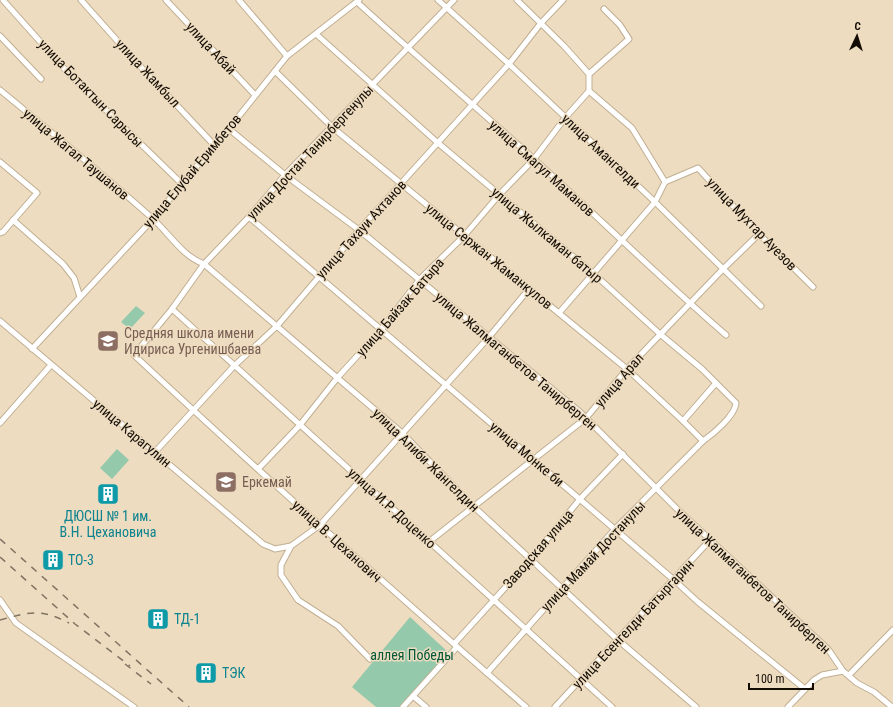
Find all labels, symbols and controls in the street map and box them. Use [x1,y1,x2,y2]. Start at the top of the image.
north arrow [837,16,877,56]
street label: улица Абай [183,18,239,78]
text: С [854,20,861,33]
street label: улица Ботактын Сарысы [35,36,147,150]
street label: улица Жамбыл [112,36,184,110]
street label: улица Достан Танирбергенулы [243,81,377,223]
street label: улица Жагал Таушанов [20,105,132,203]
street label: улица Елубай Еримбетов [140,111,244,231]
street label: улица Амангелди [558,111,644,191]
street label: улица Смагул Маманов [486,117,598,219]
street label: улица Мухтар Ауезов [704,174,800,274]
street label: улица Тахауи Ахтанов [313,176,409,282]
street label: улица Жылкаман батыр [488,184,606,286]
street label: улица Сержан Жаманкулов [422,200,556,312]
street label: улица Байзак Батыра [353,255,447,359]
street label: улица Жалмаганбетов Танирберген [432,289,600,433]
place label: Средняя школа имени Идириса Ургенишбаева [124,325,261,357]
school or university icon: Средняя школа имени Идириса Ургенишбаева [95,328,121,354]
street label: улица Арал [591,350,647,410]
street label: улица Карагулин [90,396,174,470]
street label: улица Алиби Жангелдин [369,405,483,515]
street label: улица Монке би [487,418,567,490]
street label: улица И.Р. Доценко [345,464,439,552]
school or university icon: Еркемай [213,469,239,495]
place label: Еркемай [242,474,292,490]
building icon: ДЮСШ № 1 им. В.Н. Цехановича [95,481,121,507]
street label: улица В. Цеханович [289,497,385,585]
street label: улица Мамай Достанулы [538,497,648,615]
street label: улица Жалмаганбетов Танирберген [672,505,834,657]
street label: Заводская улица [500,506,576,592]
place label: ДЮСШ № 1 им. В.Н. Цехановича [59,508,157,540]
building icon: ТО-3 [40,547,66,573]
place label: ТО-3 [68,552,94,568]
street label: улица Есенгелди Батыргарин [569,556,697,692]
building icon: ТД-1 [145,606,171,632]
place label: ТД-1 [174,611,200,627]
park label: аллея Победы [370,647,454,663]
building icon: ТЭК [193,660,219,686]
place label: ТЭК [222,665,246,681]
scale bar [749,665,813,691]
text: 100 m [755,672,785,686]

